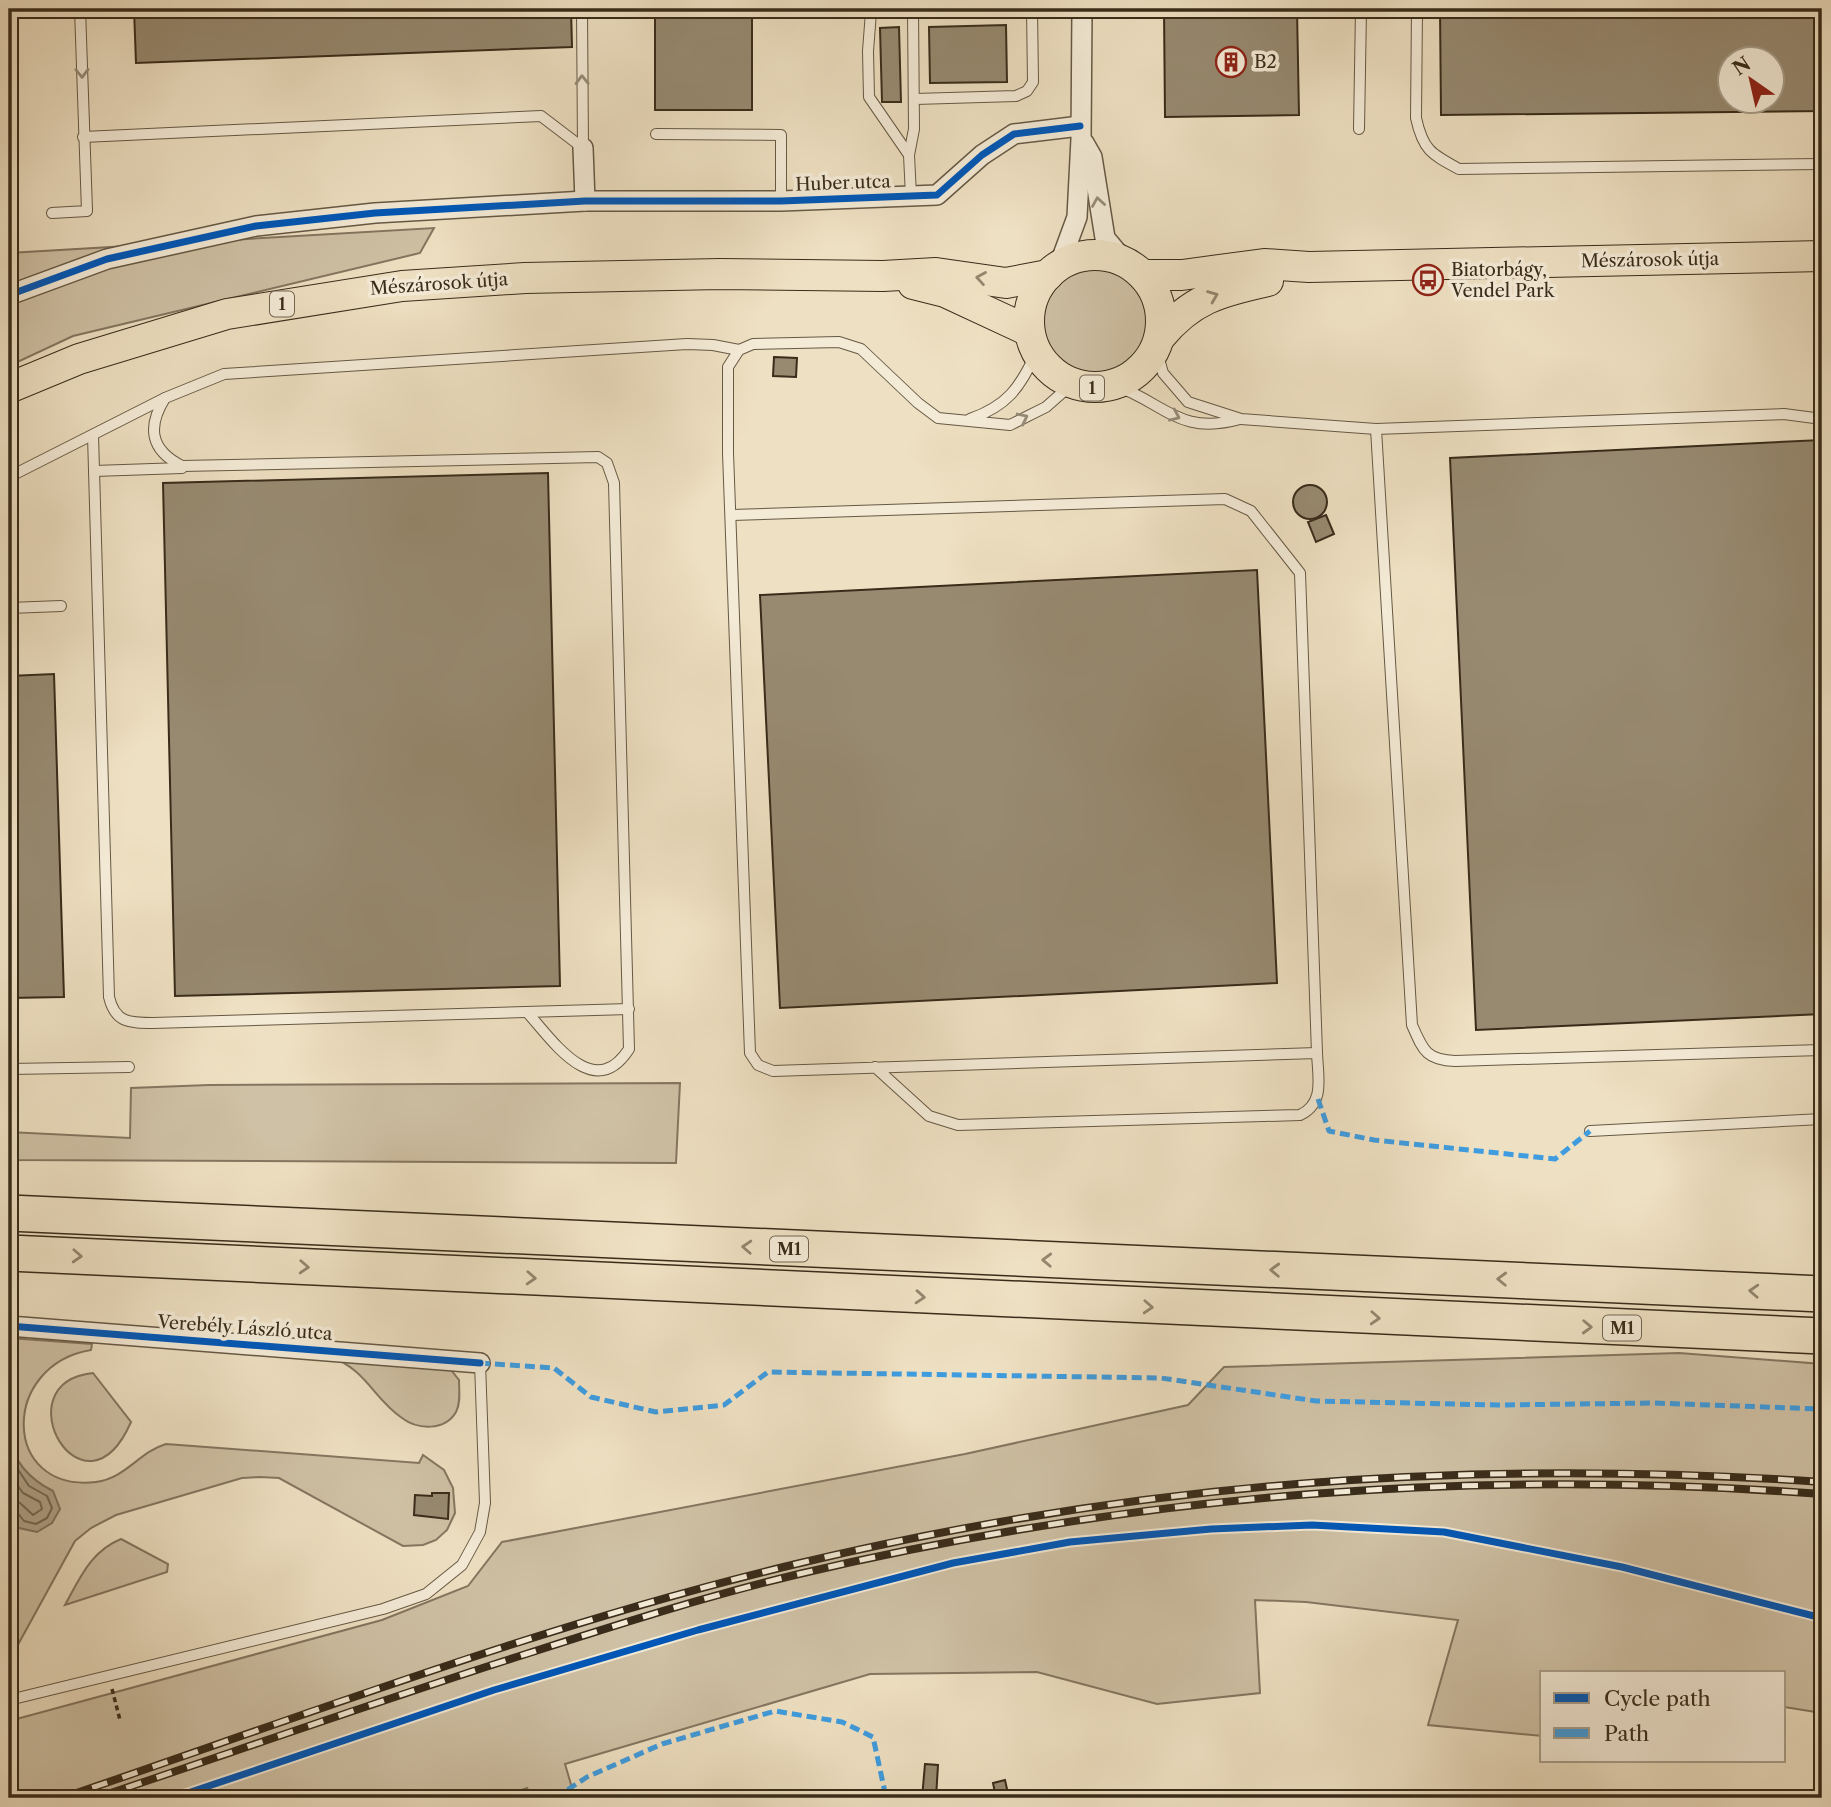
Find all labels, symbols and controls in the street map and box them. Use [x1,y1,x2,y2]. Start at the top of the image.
building icon: B2 [1214,45,1248,79]
north arrow [1716,46,1786,116]
place label: B2 [1254,51,1277,73]
text: N [1728,52,1755,80]
one-way arrow [74,68,90,79]
one-way arrow [574,74,590,85]
street label: Huber utca [795,170,892,196]
one-way arrow [1091,197,1106,208]
street label: Mészárosok útja [1581,248,1720,272]
place label: Biatorbágy, Vendel Park [1450,259,1556,302]
bus stop icon: Biatorbágy, Vendel Park [1411,263,1445,297]
street label: Mészárosok útja [369,268,509,300]
one-way arrow [975,271,987,286]
one-way arrow [1205,290,1218,304]
road number: 1 [270,292,294,316]
road number: 1 [1080,376,1104,400]
one-way arrow [1167,408,1180,422]
one-way arrow [1016,413,1028,427]
road number: M1 [770,1236,808,1261]
one-way arrow [741,1239,752,1254]
one-way arrow [72,1249,83,1264]
one-way arrow [1041,1252,1052,1267]
one-way arrow [299,1259,310,1274]
one-way arrow [1269,1262,1280,1277]
one-way arrow [526,1270,537,1285]
one-way arrow [1496,1272,1507,1287]
one-way arrow [1748,1283,1759,1298]
one-way arrow [915,1289,926,1304]
one-way arrow [1142,1300,1153,1315]
one-way arrow [1370,1310,1381,1325]
street label: Verebély László utca [156,1311,334,1345]
road number: M1 [1603,1316,1641,1340]
one-way arrow [1582,1319,1593,1334]
legend [1540,1671,1786,1762]
text: Cycle path [1604,1686,1711,1711]
text: Path [1604,1721,1649,1746]

